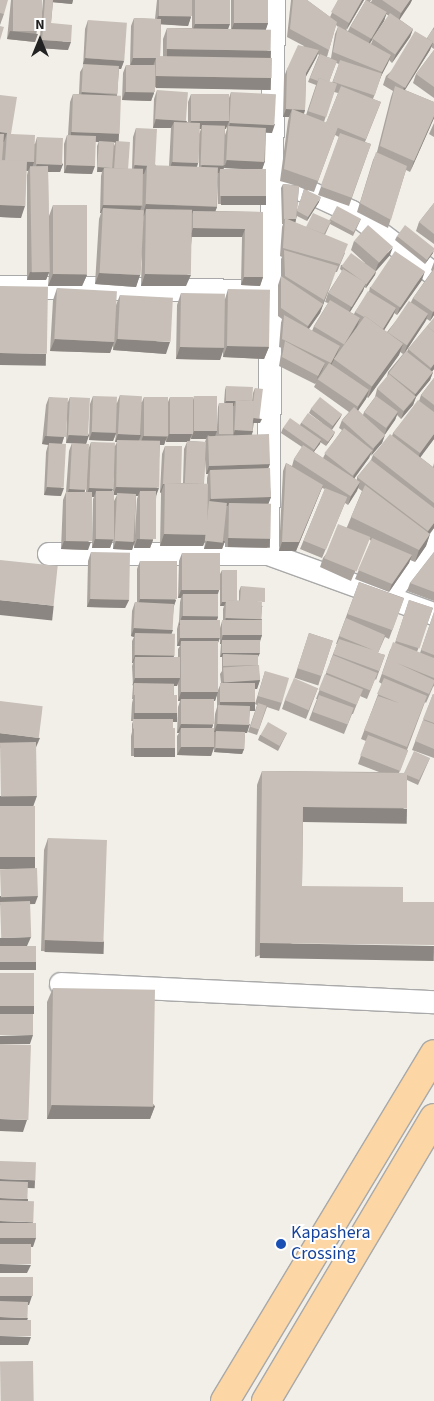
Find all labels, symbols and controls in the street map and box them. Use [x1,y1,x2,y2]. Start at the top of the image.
north arrow [15,15,65,65]
text: N [35,15,45,35]
place label: Kapashera Crossing [291,1223,370,1266]
marker: Kapashera Crossing [275,1238,287,1250]

